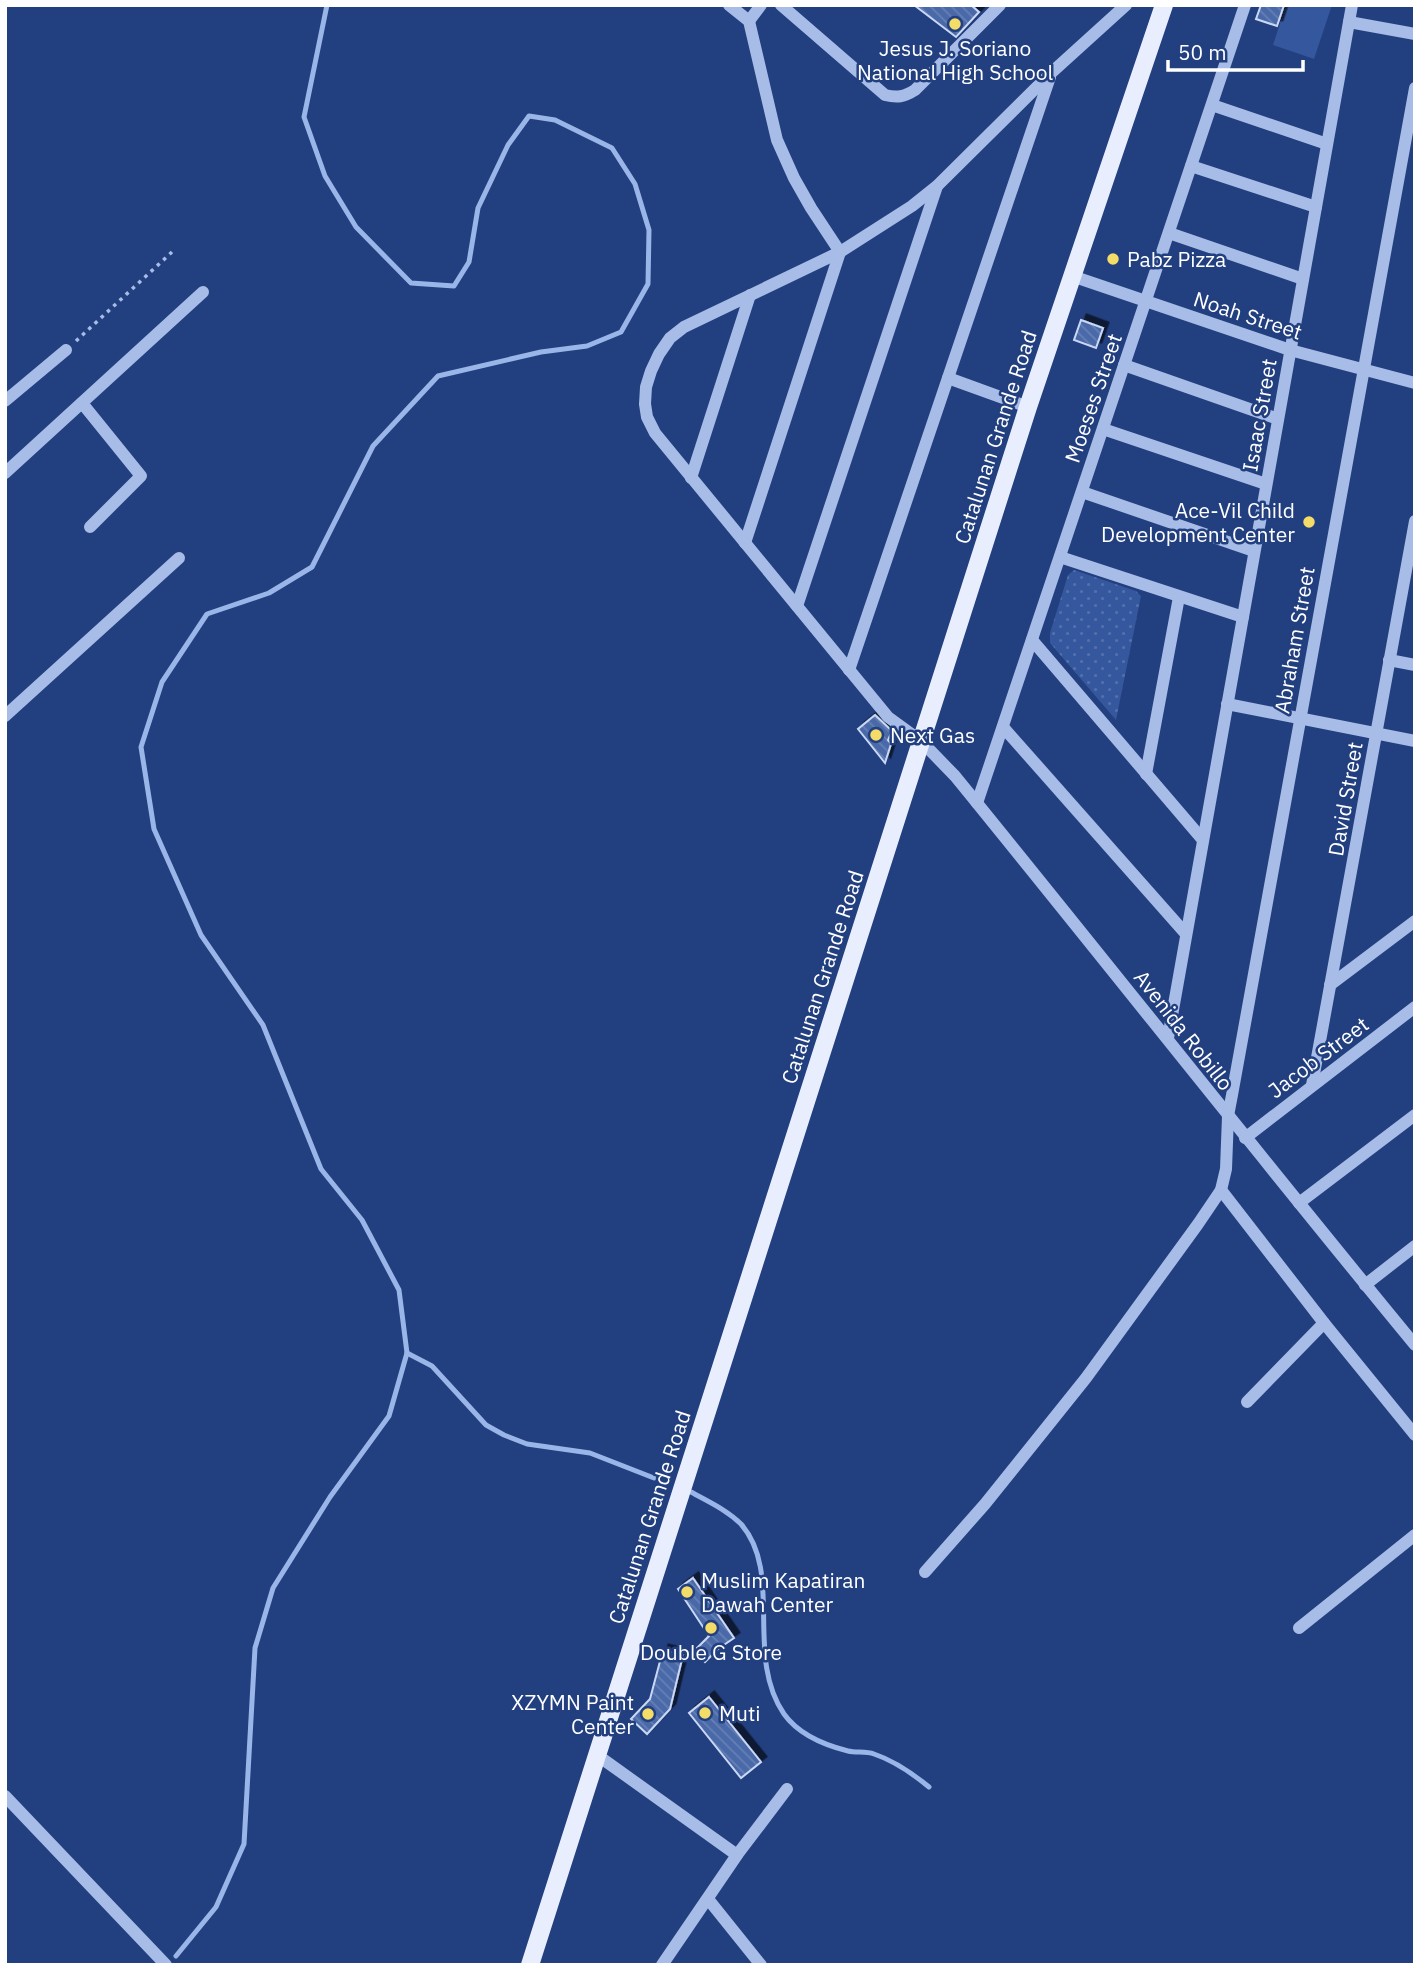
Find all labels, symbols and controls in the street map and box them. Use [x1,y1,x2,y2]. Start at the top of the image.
marker: Jesus J. Soriano National High School [947,16,963,32]
scale bar [1168,28,1303,72]
place label: Jesus J. Soriano National High School [857,34,1053,86]
text: 50 m [1178,38,1227,66]
place label: Pabz Pizza [1127,245,1226,273]
marker: Pabz Pizza [1105,251,1121,267]
street label: Noah Street [1190,284,1306,346]
street label: Catalunan Grande Road [947,327,1043,547]
street label: Moeses Street [1058,330,1128,466]
street label: Isaac Street [1235,356,1283,474]
place label: Ace-Vil Child Development Center [1101,496,1295,548]
marker: Ace-Vil Child Development Center [1301,514,1317,530]
street label: Abraham Street [1267,564,1321,716]
place label: Next Gas [890,721,975,749]
marker: Next Gas [868,727,884,743]
street label: David Street [1321,740,1369,858]
street label: Catalunan Grande Road [774,867,870,1087]
street label: Avenida Robillo [1128,964,1240,1096]
street label: Jacob Street [1262,1010,1374,1104]
street label: Catalunan Grande Road [601,1407,697,1627]
place label: Muslim Kapatiran Dawah Center [701,1566,865,1618]
marker: Muslim Kapatiran Dawah Center [679,1584,695,1600]
marker: Double G Store [703,1620,719,1636]
place label: Double G Store [640,1638,782,1666]
place label: XZYMN Paint Center [511,1688,634,1740]
place label: Muti [719,1699,761,1727]
marker: Muti [697,1705,713,1721]
marker: XZYMN Paint Center [640,1706,656,1722]

